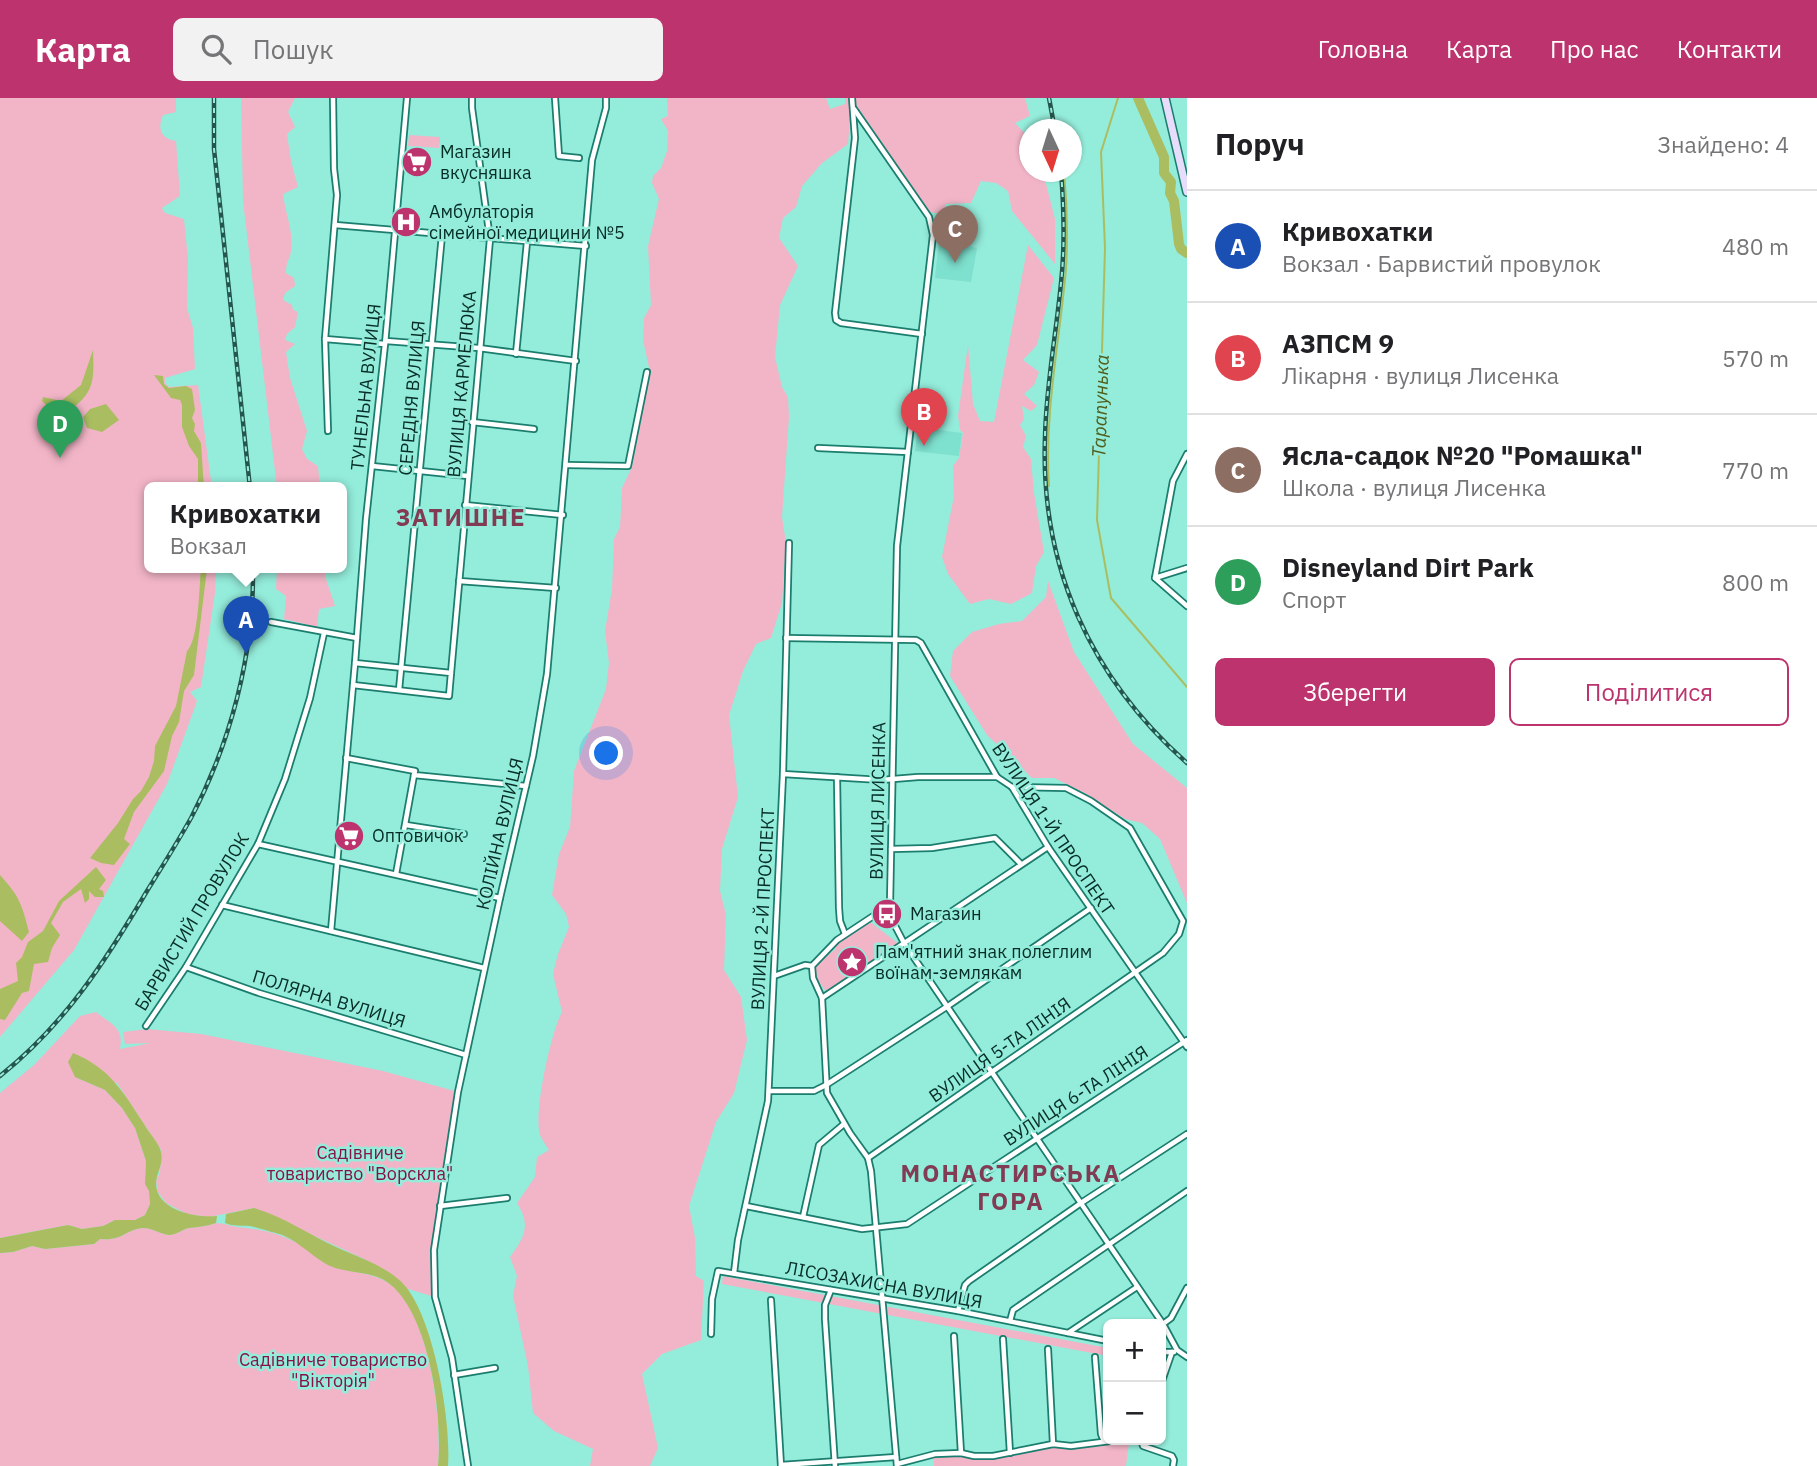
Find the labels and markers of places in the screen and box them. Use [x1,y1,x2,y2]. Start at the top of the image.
place label: Магазин вкусняшка [440,140,532,184]
supermarket icon: Магазин вкусняшка [400,145,434,179]
place label: Амбулаторія сімейної медицини №5 [429,200,625,244]
hospital icon: Амбулаторія сімейної медицини №5 [389,205,423,239]
pin: C [932,205,978,263]
pin: B [901,388,947,446]
pin: D [37,400,83,458]
pin: A [223,596,269,654]
supermarket icon: Оптовичок [332,819,366,853]
place label: Оптовичок [372,824,464,847]
bus stop icon: Магазин [870,897,904,931]
place label: Магазин [910,902,982,925]
place label: Пам'ятний знак полеглим воїнам-землякам [875,940,1092,984]
place icon: Пам'ятний знак полеглим воїнам-землякам [835,945,869,979]

